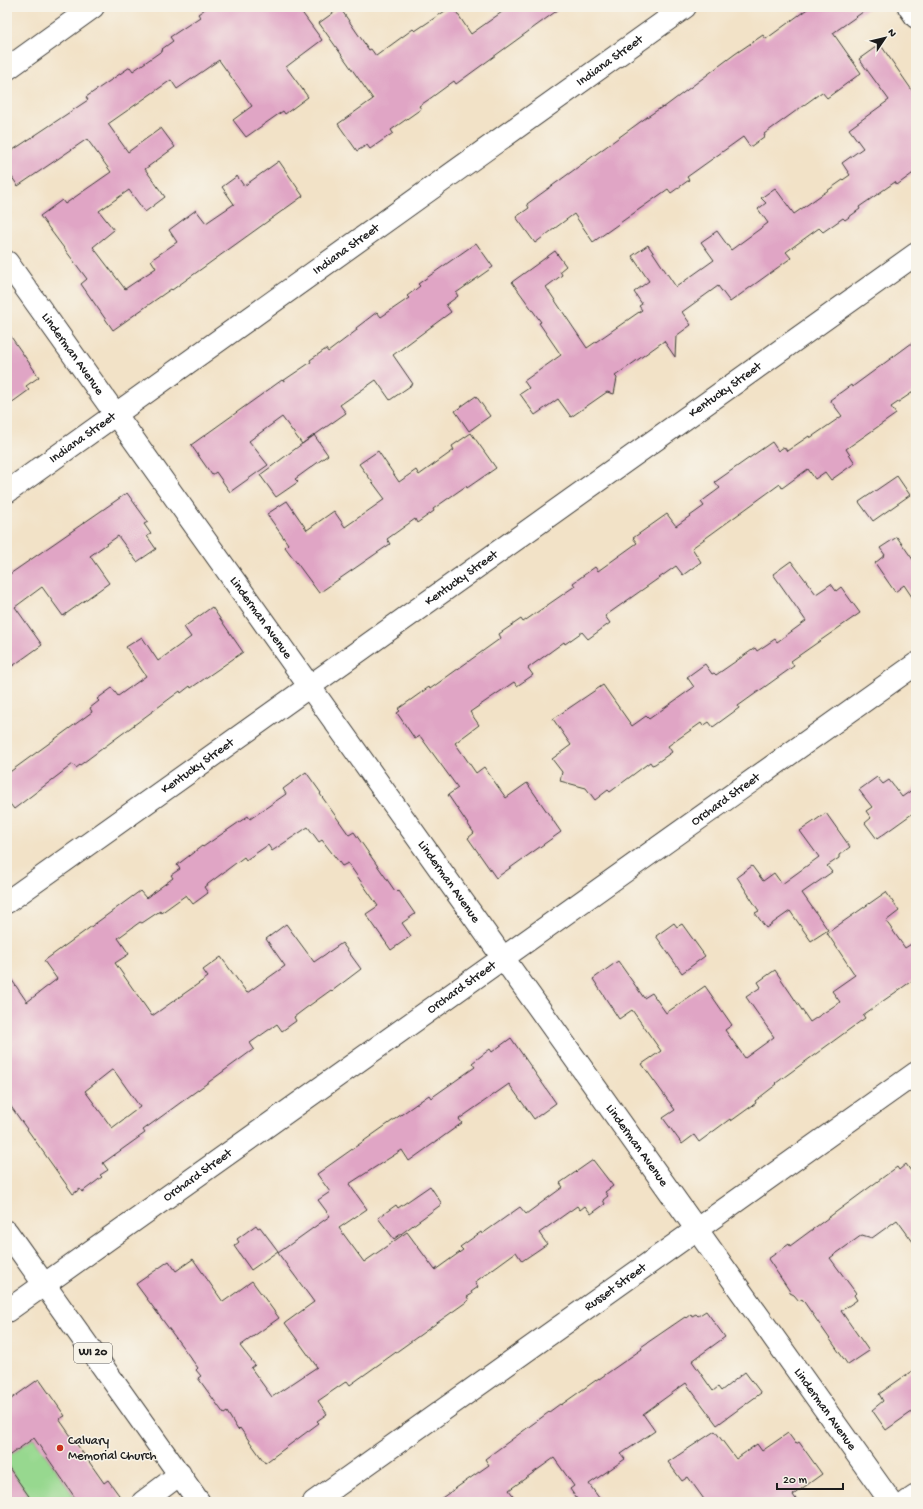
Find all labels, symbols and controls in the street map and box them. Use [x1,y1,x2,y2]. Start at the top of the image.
north arrow [865,18,905,58]
text: N [885,27,899,40]
street label: Indiana Street [574,31,647,90]
street label: Indiana Street [310,220,384,278]
street label: Linderman Avenue [38,310,107,398]
street label: Kentucky Street [686,358,766,421]
street label: Indiana Street [46,408,120,467]
street label: Kentucky Street [422,546,502,609]
street label: Linderman Avenue [226,574,295,662]
street label: Kentucky Street [158,734,238,797]
street label: Orchard Street [688,769,764,829]
street label: Linderman Avenue [414,838,483,926]
street label: Orchard Street [424,957,500,1017]
street label: Linderman Avenue [602,1101,671,1190]
street label: Orchard Street [160,1145,236,1205]
street label: Russet Street [582,1259,651,1314]
road number: WI 20 [74,1343,112,1363]
street label: Linderman Avenue [790,1365,860,1454]
place label: Calvary Memorial Church [68,1434,156,1464]
marker: Calvary Memorial Church [55,1443,65,1453]
scale bar [777,1465,843,1491]
text: 20 m [783,1474,808,1488]

